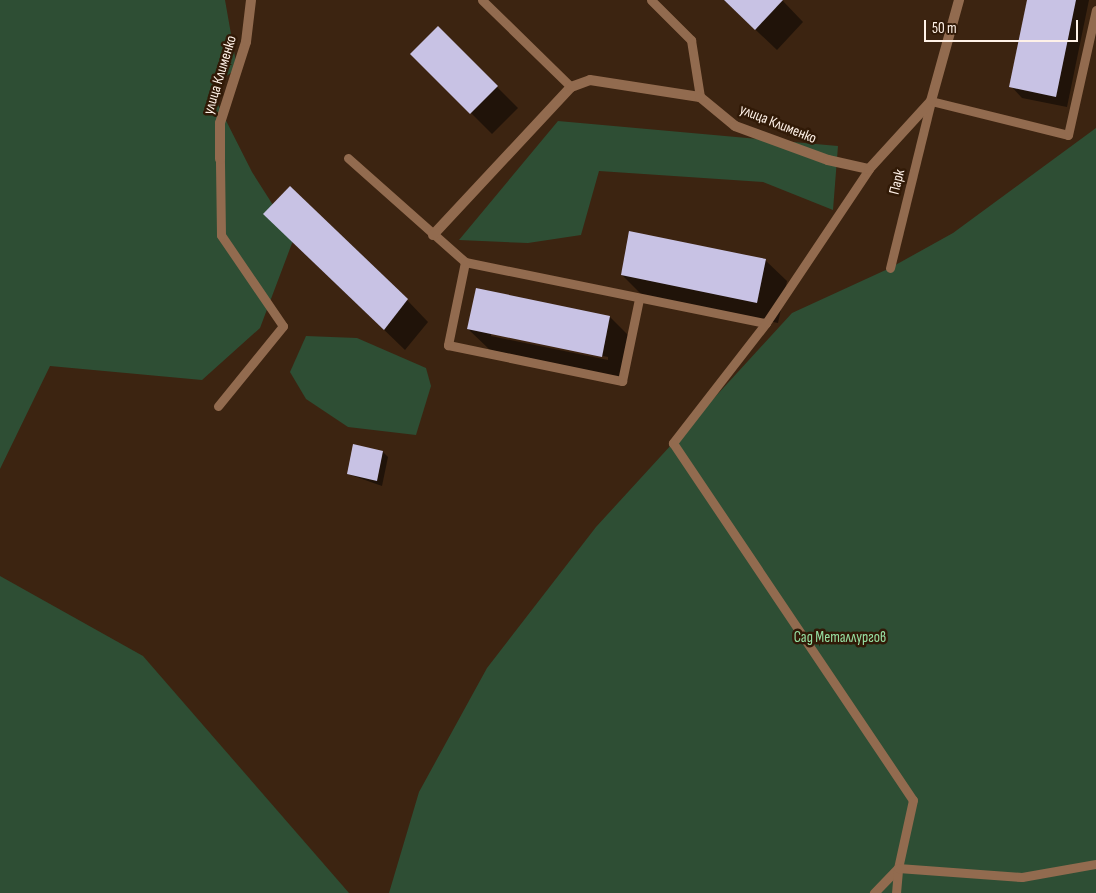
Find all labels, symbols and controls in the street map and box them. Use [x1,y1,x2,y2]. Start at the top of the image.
scale bar [926,10,1080,42]
text: 50 m [932,19,957,38]
street label: улица Клименко [199,33,241,117]
street label: улица Клименко [737,100,819,148]
street label: Парк [885,168,909,196]
park label: Сад Металлургов [794,629,886,647]

